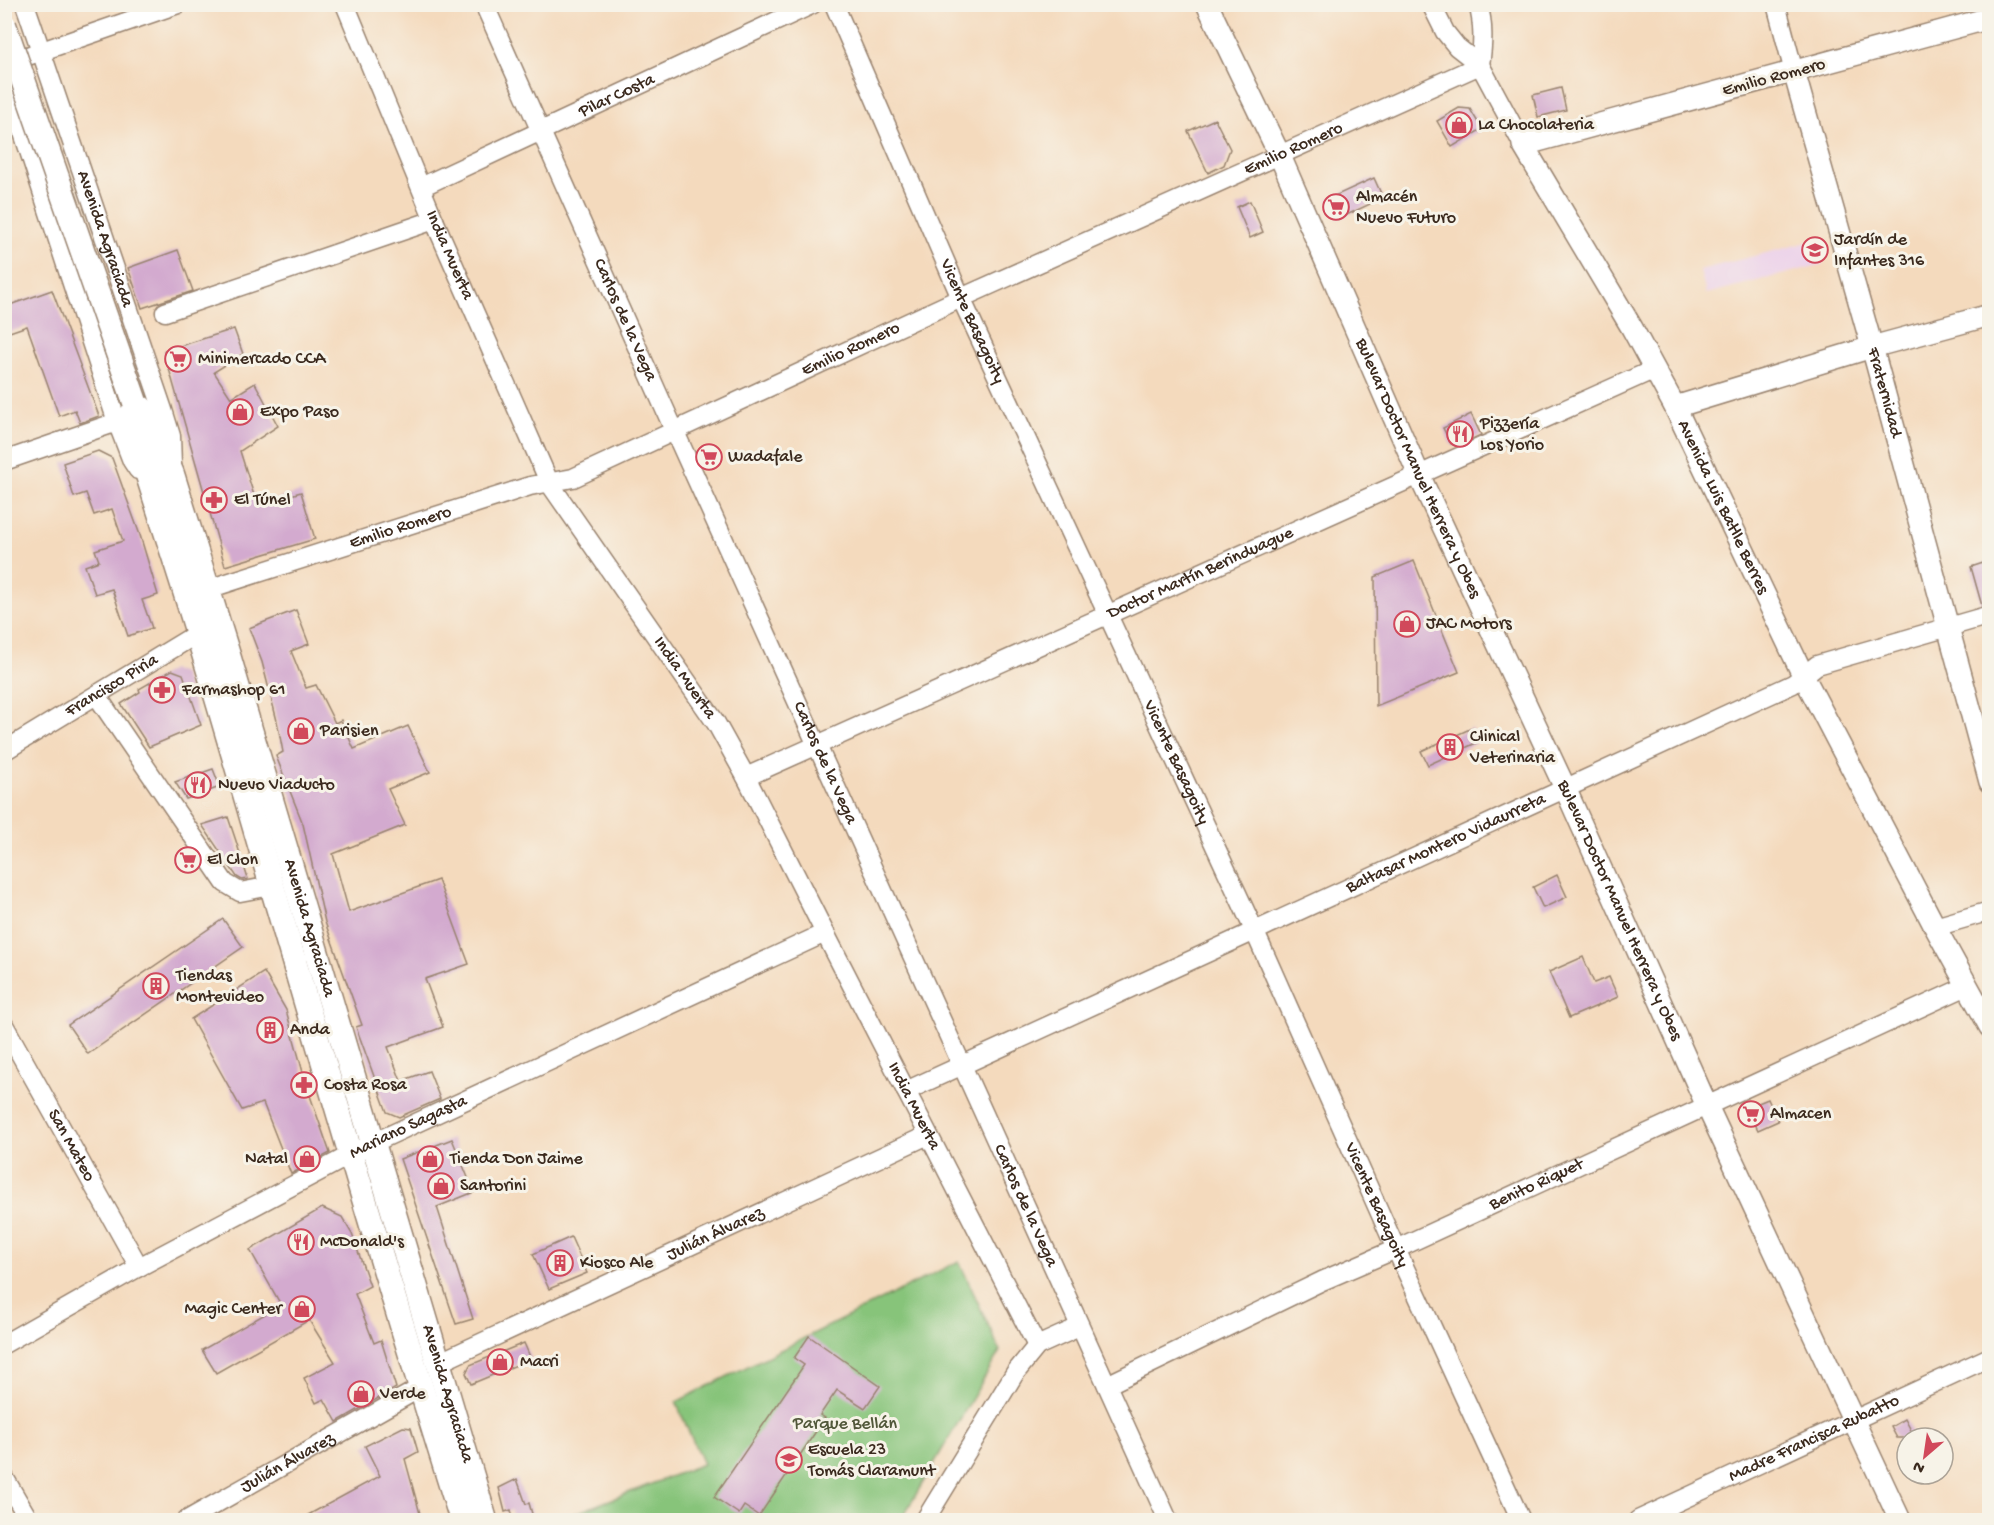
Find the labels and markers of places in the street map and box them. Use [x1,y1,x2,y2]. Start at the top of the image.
shop icon: La Chocolateria [1444,110,1474,140]
place label: La Chocolateria [1478,115,1595,136]
place label: Almacén Nuevo Futuro [1356,187,1456,229]
supermarket icon: Almacén Nuevo Futuro [1321,192,1351,222]
place label: Jardín de Infantes 316 [1834,230,1925,272]
school or university icon: Jardín de Infantes 316 [1800,235,1830,265]
supermarket icon: Minimercado CCA [163,344,193,374]
place label: Minimercado CCA [198,349,327,370]
shop icon: Expo Paso [225,397,255,427]
place label: Expo Paso [260,402,339,423]
place label: Pizzería Los Yorio [1479,414,1544,456]
restaurant icon: Pizzería Los Yorio [1445,419,1475,449]
supermarket icon: Wadafale [694,442,724,472]
place label: Wadafale [728,447,803,468]
pharmacy icon: El Túnel [199,485,229,515]
place label: El Túnel [234,490,291,511]
shop icon: JAC Motors [1392,609,1422,639]
place label: JAC Motors [1426,614,1513,635]
pharmacy icon: Farmashop 61 [147,675,177,705]
place label: Farmashop 61 [181,680,286,701]
shop icon: Parisien [286,716,316,746]
place label: Parisien [319,721,379,742]
place label: Clinical Veterinaria [1469,727,1556,769]
building icon: Clinical Veterinaria [1435,732,1465,762]
restaurant icon: Nuevo Viaducto [183,770,213,800]
place label: Nuevo Viaducto [218,775,335,796]
supermarket icon: El Clon [173,845,203,875]
place label: El Clon [207,850,259,871]
place label: Tiendas Montevideo [175,966,264,1008]
building icon: Tiendas Montevideo [141,971,171,1001]
building icon: Anda [255,1015,285,1045]
place label: Anda [290,1020,331,1041]
pharmacy icon: Costa Rosa [289,1070,319,1100]
place label: Costa Rosa [324,1075,408,1096]
supermarket icon: Almacen [1736,1099,1766,1129]
place label: Almacen [1770,1104,1832,1125]
shop icon: Natal [292,1144,322,1174]
shop icon: Tienda Don Jaime [415,1144,445,1174]
place label: Natal [245,1149,288,1170]
place label: Tienda Don Jaime [449,1149,584,1170]
shop icon: Santorini [426,1171,456,1201]
place label: Santorini [460,1176,526,1197]
restaurant icon: McDonald's [286,1227,316,1257]
place label: McDonald's [320,1232,405,1253]
building icon: Kiosco Ale [545,1248,575,1278]
place label: Kiosco Ale [580,1253,654,1274]
shop icon: Magic Center [287,1294,317,1324]
place label: Magic Center [184,1299,284,1320]
shop icon: Macri [485,1347,515,1377]
place label: Macri [520,1352,559,1373]
shop icon: Verde [346,1379,376,1409]
place label: Verde [379,1384,426,1405]
place label: Escuela 23 Tomás Claramunt [807,1440,937,1482]
school or university icon: Escuela 23 Tomás Claramunt [774,1445,804,1475]

